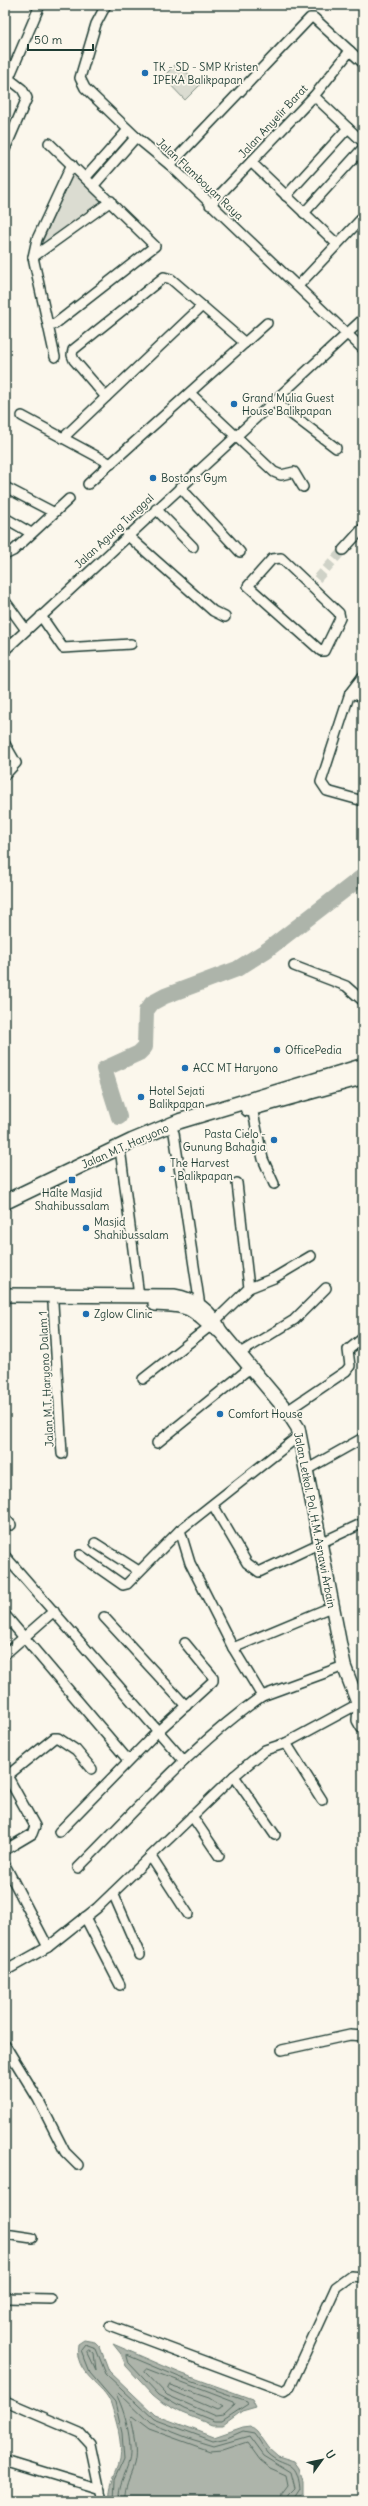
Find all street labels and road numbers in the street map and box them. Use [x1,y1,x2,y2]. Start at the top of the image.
street label: Jalan Anyelir Barat [235,81,311,161]
street label: Jalan Flamboyan Raya [154,135,246,223]
street label: Jalan Agung Tunggal [72,491,156,571]
street label: Jalan M.T. Haryono [79,1120,171,1172]
street label: Jalan M.T. Haryono Dalam 1 [35,1311,57,1447]
street label: Jalan Letkol. Pol. H.M. Asnawi Arbain [291,1431,339,1609]

